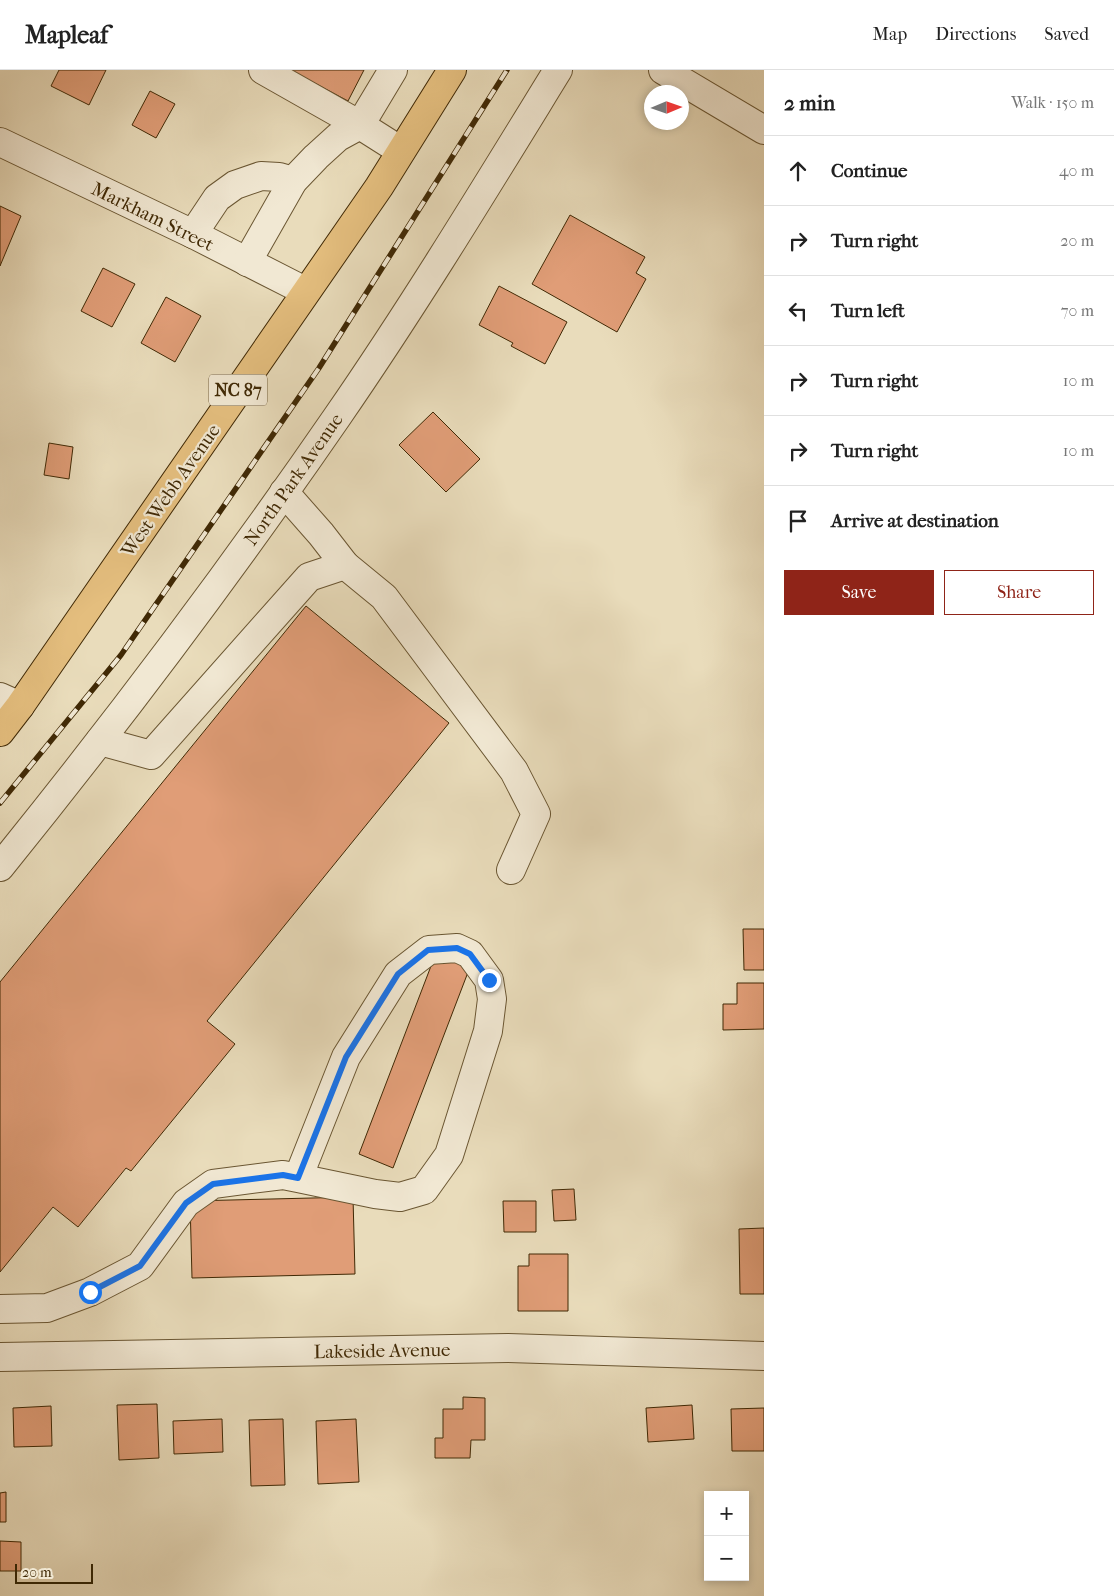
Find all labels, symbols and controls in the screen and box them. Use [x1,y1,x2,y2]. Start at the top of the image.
text: Mapleaf [25,21,108,49]
text: Map [873,24,907,45]
text: Directions [935,24,1016,45]
text: Saved [1044,24,1089,45]
north arrow [644,85,689,130]
text: 2 min [784,91,835,115]
text: Walk · 150 m [1011,93,1094,112]
icon: ahead [784,157,812,185]
text: Continue [831,160,907,182]
text: 40 m [1059,161,1094,180]
street label: Markham Street [88,178,218,256]
icon: right [784,227,812,255]
text: Turn right [831,230,918,252]
text: 20 m [1060,231,1094,250]
icon: left [784,297,812,325]
text: Turn left [831,300,905,322]
text: 70 m [1061,301,1094,320]
icon: right [784,367,812,395]
text: Turn right [831,370,918,392]
text: 10 m [1063,371,1094,390]
road number: NC 87 [209,374,267,406]
street label: North Park Avenue [240,409,348,550]
street label: West Webb Avenue [116,420,225,562]
icon: right [784,437,812,465]
text: Turn right [831,440,918,462]
text: 10 m [1063,441,1094,460]
icon: arrive [784,507,812,535]
text: Arrive at destination [831,510,999,532]
button: Save [784,570,934,615]
button: Share [944,570,1094,615]
route end [478,969,501,992]
route start [79,1281,102,1304]
street label: Lakeside Avenue [313,1339,451,1363]
map controls [704,1491,749,1581]
button: + [704,1491,749,1536]
button: − [704,1536,749,1581]
scale bar [15,1561,92,1584]
text: 20 m [22,1564,52,1581]

